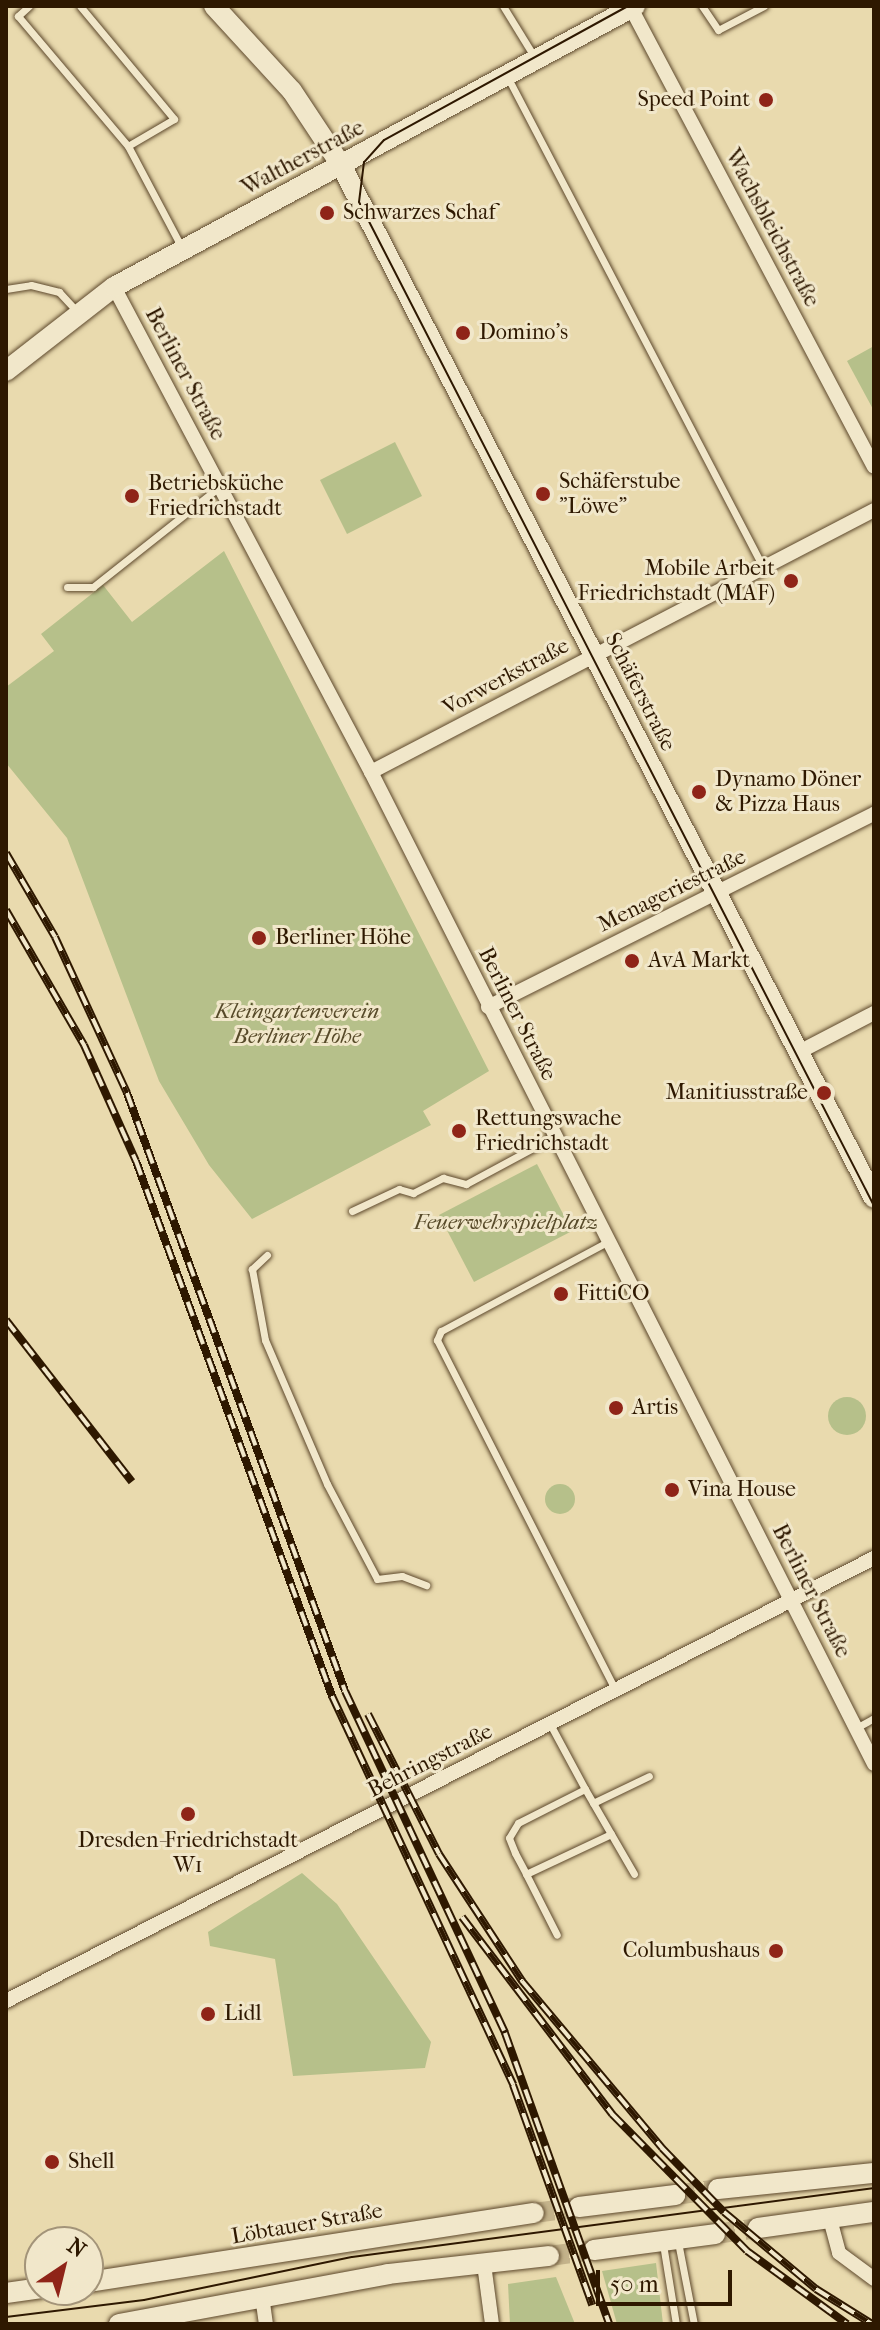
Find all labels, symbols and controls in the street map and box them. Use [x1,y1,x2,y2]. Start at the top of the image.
place label: Speed Point [637,87,750,113]
marker: Speed Point [757,91,775,109]
street label: Waltherstraße [237,115,369,201]
street label: Wachsbleichstraße [719,144,825,312]
place label: Schwarzes Schaf [343,200,496,226]
marker: Schwarzes Schaf [318,204,336,222]
street label: Berliner Straße [139,303,231,445]
place label: Domino's [479,320,568,346]
marker: Domino's [454,324,472,342]
place label: Schäferstube "Löwe" [559,468,680,520]
place label: Betriebsküche Friedrichstadt [148,470,284,522]
marker: Schäferstube "Löwe" [534,485,552,503]
marker: Betriebsküche Friedrichstadt [123,487,141,505]
place label: Mobile Arbeit Friedrichstadt (MAF) [578,555,775,606]
marker: Mobile Arbeit Friedrichstadt (MAF) [782,572,800,590]
street label: Schäferstraße [599,628,681,756]
street label: Vorwerkstraße [438,633,574,721]
place label: Dynamo Döner & Pizza Haus [715,766,861,818]
marker: Dynamo Döner & Pizza Haus [690,783,708,801]
street label: Menageriestraße [594,844,750,938]
place label: Berliner Höhe [275,925,411,951]
marker: Berliner Höhe [250,929,268,947]
street label: Berliner Straße [472,943,562,1085]
place label: AvA Markt [648,948,750,974]
marker: AvA Markt [623,952,641,970]
park label: Kleingartenverein Berliner Höhe [215,998,379,1050]
place label: Manitiusstraße [665,1080,808,1106]
marker: Manitiusstraße [815,1084,833,1102]
place label: Rettungswache Friedrichstadt [475,1105,621,1156]
marker: Rettungswache Friedrichstadt [450,1122,468,1140]
park label: Feuerwehrspielplatz [414,1210,598,1236]
place label: FittiCO [577,1281,650,1307]
marker: FittiCO [552,1285,570,1303]
place label: Artis [632,1395,678,1421]
marker: Artis [607,1399,625,1417]
place label: Vina House [688,1477,796,1503]
marker: Vina House [663,1481,681,1499]
street label: Berliner Straße [766,1520,856,1662]
street label: Behringstraße [363,1718,497,1804]
marker: Dresden-Friedrichstadt W1 [179,1805,197,1823]
place label: Dresden-Friedrichstadt W1 [78,1827,298,1878]
place label: Columbushaus [623,1938,760,1964]
marker: Columbushaus [767,1942,785,1960]
place label: Lidl [224,2001,262,2027]
marker: Lidl [199,2005,217,2023]
place label: Shell [68,2149,115,2175]
marker: Shell [43,2153,61,2171]
street label: Löbtauer Straße [229,2198,385,2250]
north arrow [24,2226,104,2306]
text: N [62,2233,91,2263]
scale bar [600,2254,736,2304]
text: 50 m [610,2270,659,2298]

